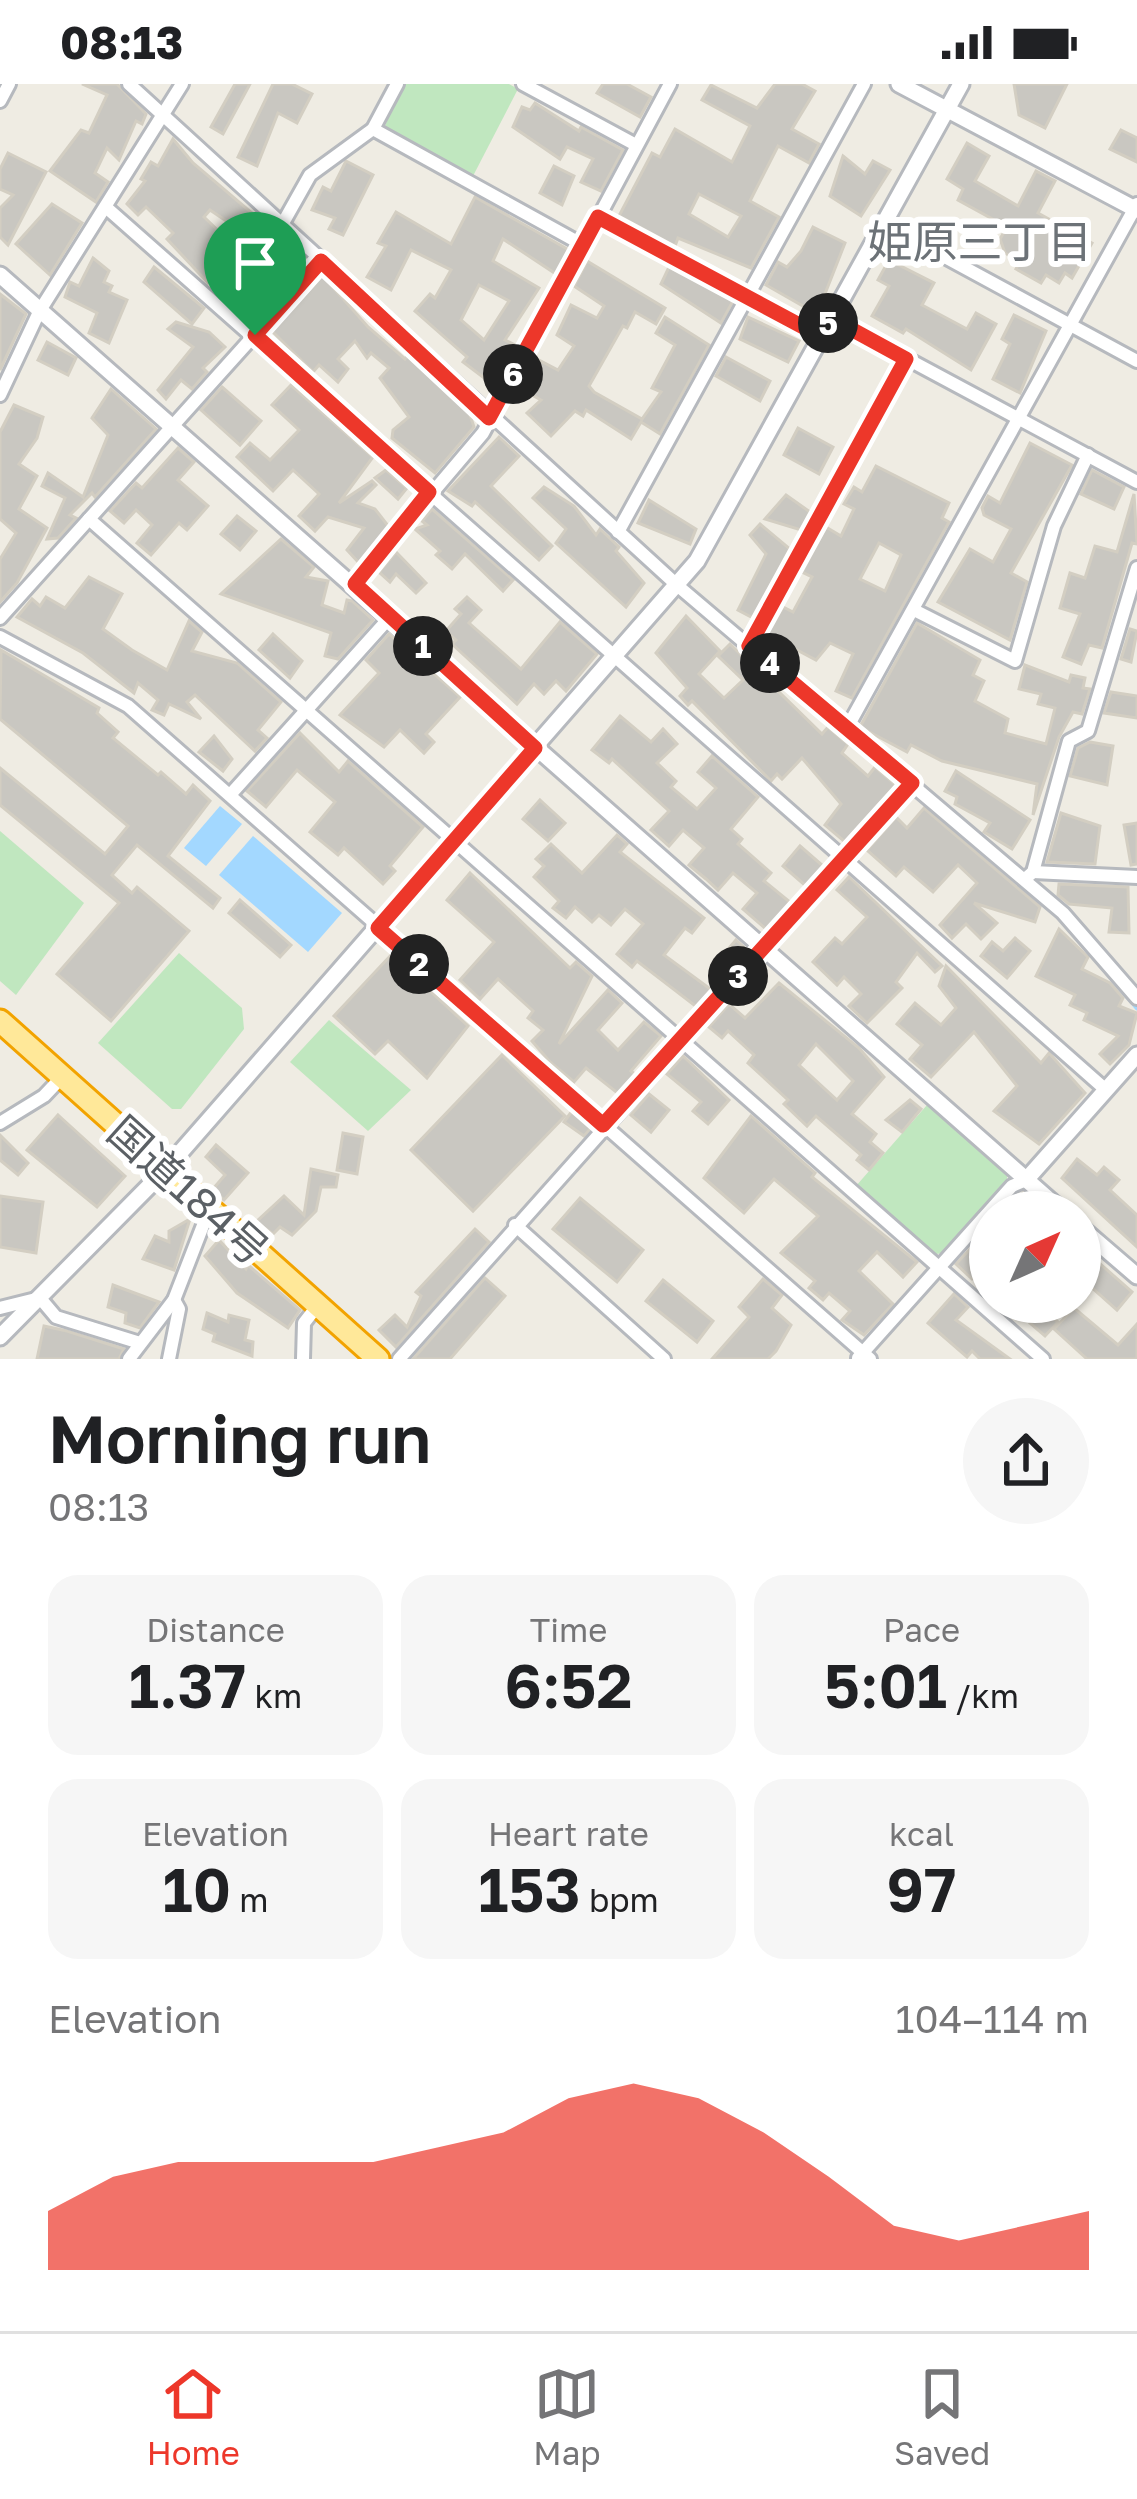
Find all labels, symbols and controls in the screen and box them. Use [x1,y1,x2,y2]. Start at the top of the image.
text: 08:13 [60,15,183,69]
pin [204,212,306,335]
district label: 姫原三丁目 [867,214,1093,268]
icon: arrive [222,230,288,296]
pin: 5 [798,293,858,353]
text: 5 [818,303,838,342]
pin: 6 [483,344,543,404]
text: 6 [503,354,523,393]
pin: 1 [393,616,453,676]
text: 1 [415,626,432,665]
pin: 4 [740,633,800,693]
text: 4 [760,643,780,682]
pin: 2 [389,934,449,994]
text: 2 [409,944,429,983]
pin: 3 [708,946,768,1006]
text: 3 [728,956,748,995]
street label: 国道184号 [99,1105,279,1275]
north arrow [969,1191,1101,1323]
map controls [969,1191,1101,1323]
text: Morning run [48,1398,431,1478]
button: share [963,1398,1089,1524]
text: 08:13 [48,1483,149,1530]
text: Distance [146,1610,285,1649]
text: Time [530,1610,607,1649]
text: Pace [883,1610,960,1649]
text: 1.37 [129,1649,246,1721]
text: 6:52 [505,1649,632,1721]
text: 5:01 [824,1649,947,1721]
text: km [246,1676,302,1715]
text: /km [947,1676,1019,1715]
text: Elevation [142,1814,289,1853]
text: Heart rate [488,1814,649,1853]
text: kcal [889,1814,954,1853]
text: 10 [162,1853,231,1925]
text: 153 [478,1853,581,1925]
text: 97 [887,1853,956,1925]
text: m [231,1880,269,1919]
text: bpm [581,1880,659,1919]
text: Elevation [48,1995,221,2042]
text: 104–114 m [896,1995,1089,2042]
tab: Home [147,2361,240,2472]
tab: Map [533,2361,601,2472]
tab: Saved [894,2361,990,2472]

